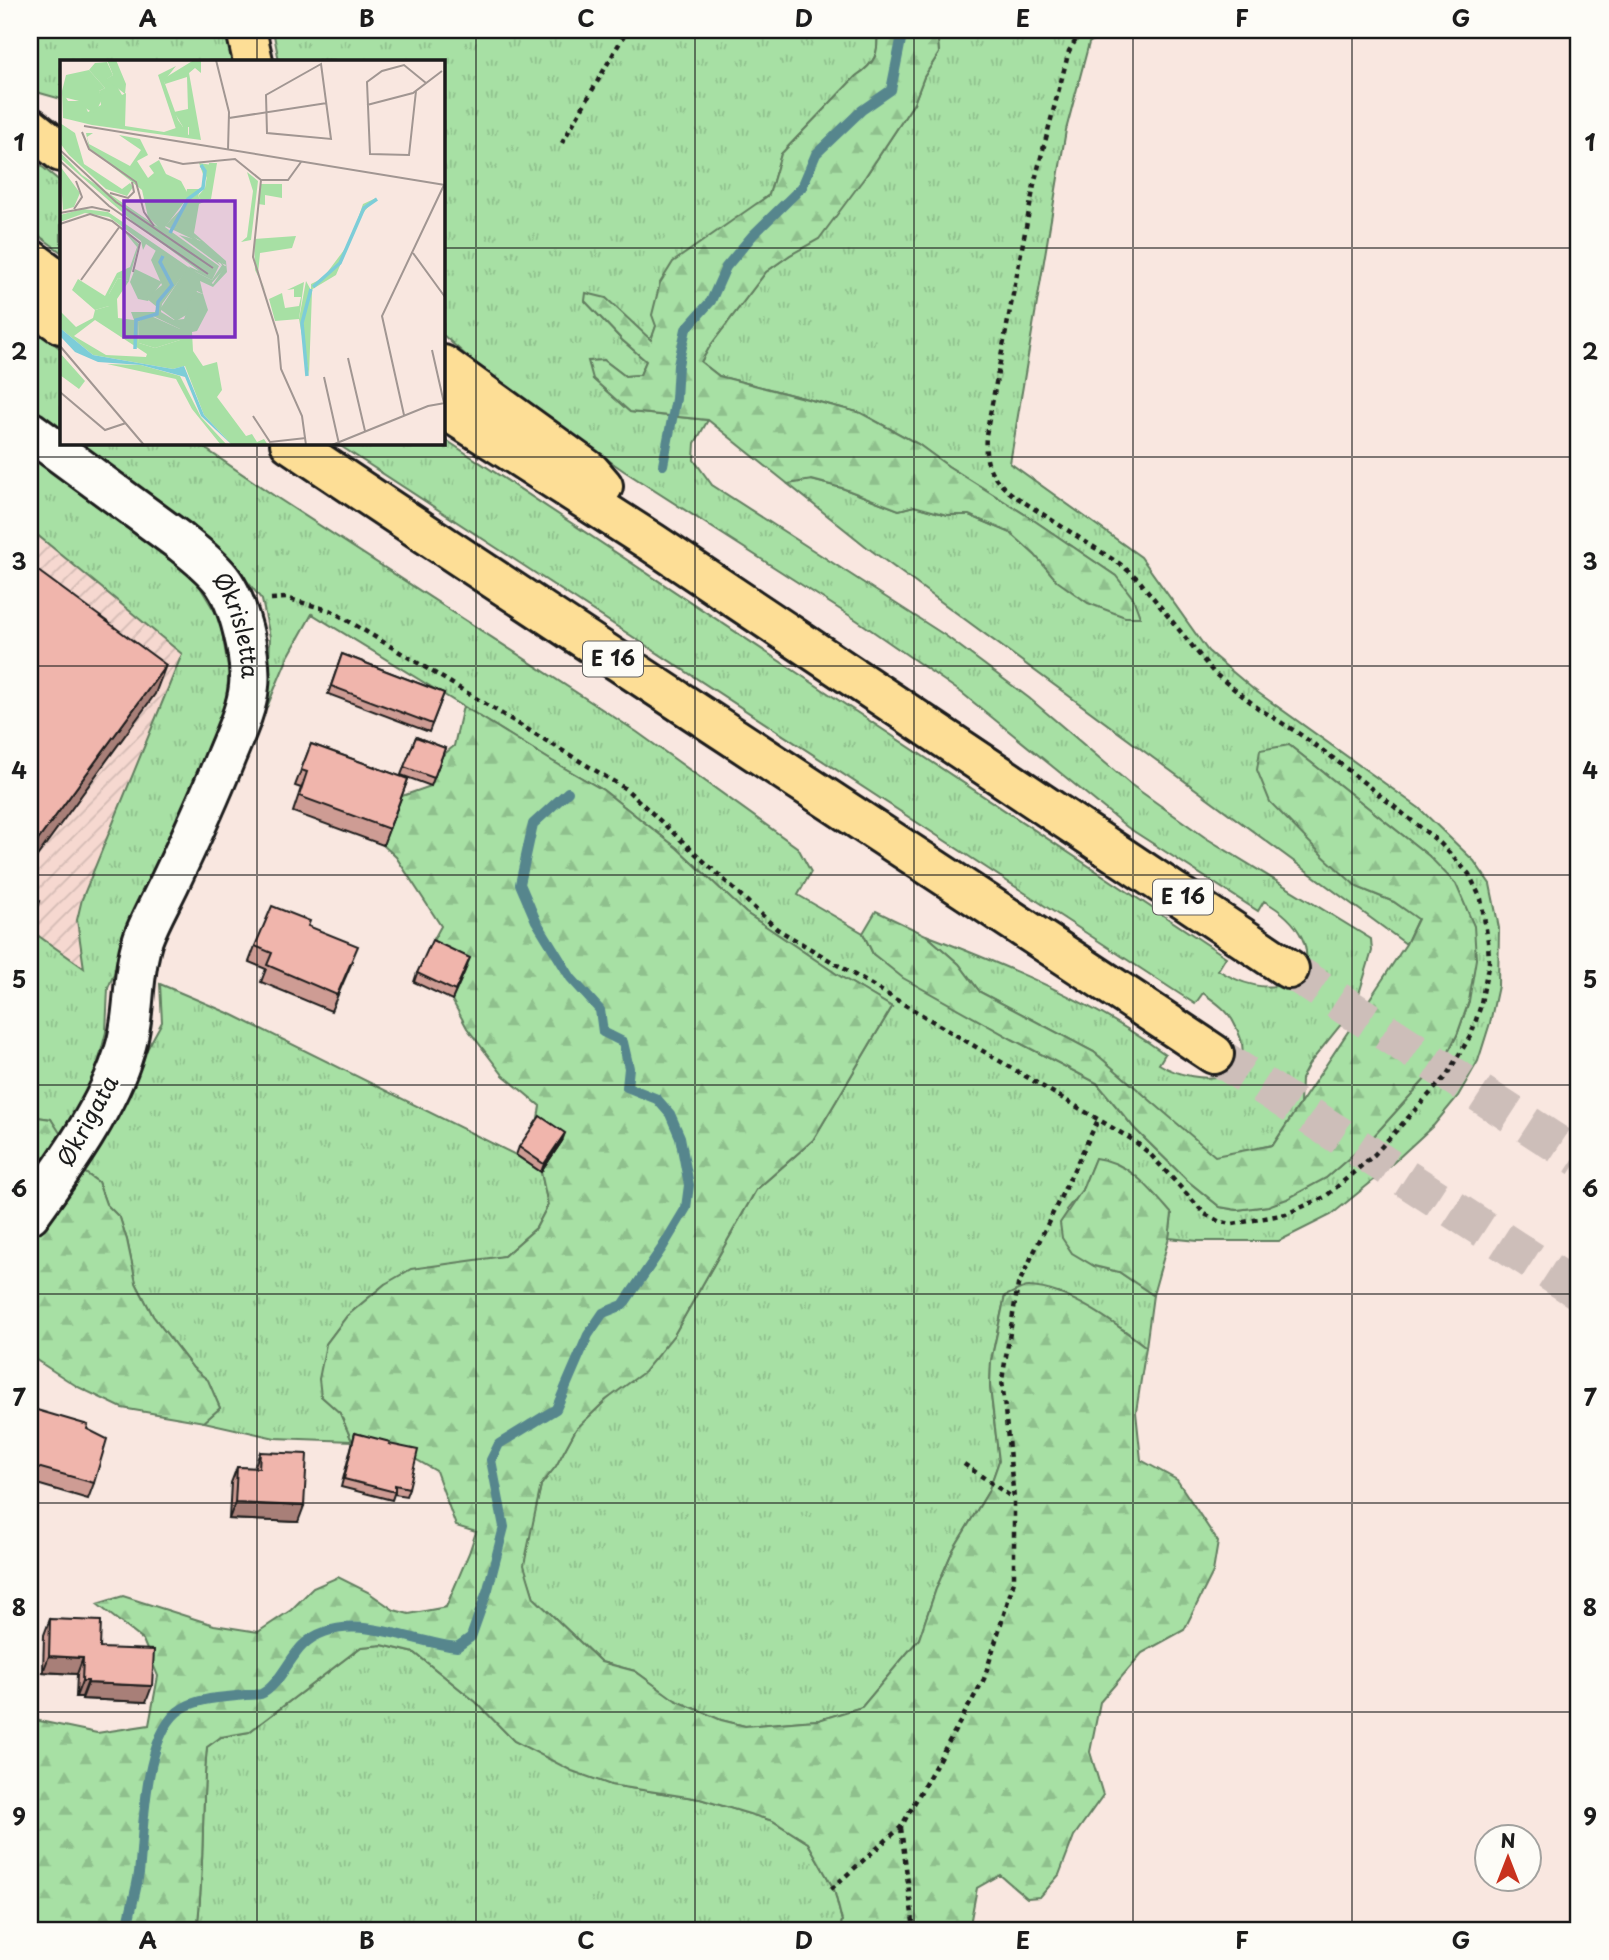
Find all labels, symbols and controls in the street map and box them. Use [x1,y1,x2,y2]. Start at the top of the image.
text: A [139,0,157,35]
text: B [359,0,375,35]
text: C [577,0,595,35]
text: D [795,0,813,35]
text: E [1016,0,1030,35]
text: F [1235,0,1249,35]
text: G [1452,0,1470,35]
inset map [60,60,444,444]
text: 1 [14,124,25,159]
text: 1 [1585,124,1596,159]
text: 2 [11,333,27,368]
text: 2 [1582,333,1598,368]
text: 3 [11,543,27,578]
text: 3 [1582,543,1598,578]
street label: Økrisletta [205,564,269,680]
road number: E 16 [583,642,643,676]
text: 4 [11,752,27,787]
text: 4 [1582,752,1598,787]
road number: E 16 [1153,880,1213,914]
text: 5 [12,961,26,996]
text: 5 [1583,961,1597,996]
street label: Økrigata [47,1068,126,1172]
text: 6 [11,1170,27,1205]
text: 6 [1582,1170,1598,1205]
text: 7 [12,1379,26,1414]
text: 7 [1583,1379,1597,1414]
text: 8 [12,1589,26,1624]
text: 8 [1583,1589,1597,1624]
text: 9 [12,1798,26,1833]
text: 9 [1583,1798,1597,1833]
north arrow [1472,1824,1542,1894]
text: N [1500,1826,1516,1854]
text: A [139,1922,157,1957]
text: B [359,1922,375,1957]
text: C [577,1922,595,1957]
text: D [795,1922,813,1957]
text: E [1016,1922,1030,1957]
text: F [1235,1922,1249,1957]
text: G [1452,1922,1470,1957]

